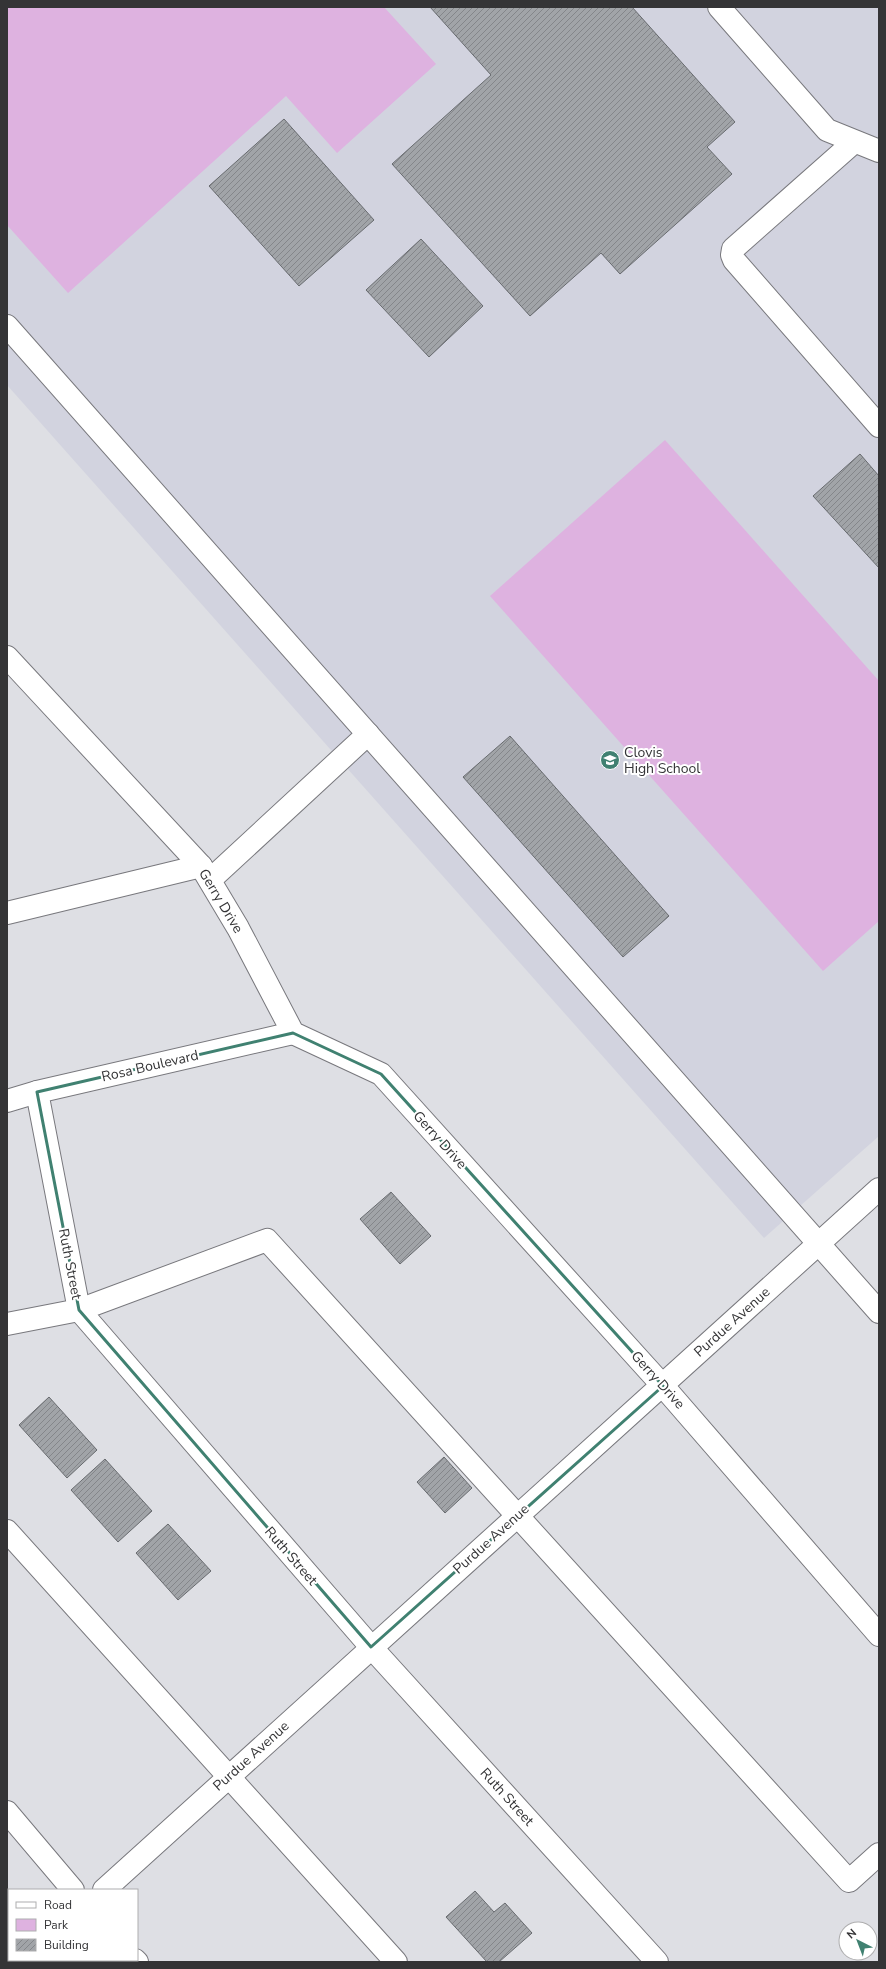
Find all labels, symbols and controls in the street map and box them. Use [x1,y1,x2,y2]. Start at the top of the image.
place label: Clovis High School [624,743,701,778]
school or university icon: Clovis High School [599,749,621,771]
street label: Gerry Drive [194,865,248,937]
street label: Rosa Boulevard [100,1046,200,1086]
street label: Gerry Drive [409,1107,471,1173]
street label: Ruth Street [54,1227,86,1301]
street label: Purdue Avenue [690,1283,774,1361]
street label: Gerry Drive [627,1347,689,1413]
street label: Purdue Avenue [449,1500,533,1578]
street label: Ruth Street [260,1523,322,1589]
street label: Purdue Avenue [209,1717,293,1795]
street label: Ruth Street [476,1764,538,1830]
legend [8,1889,138,1961]
text: Road [44,1897,72,1913]
text: Park [44,1917,69,1933]
north arrow [838,1921,878,1961]
text: N [844,1926,860,1942]
text: Building [44,1937,89,1953]

